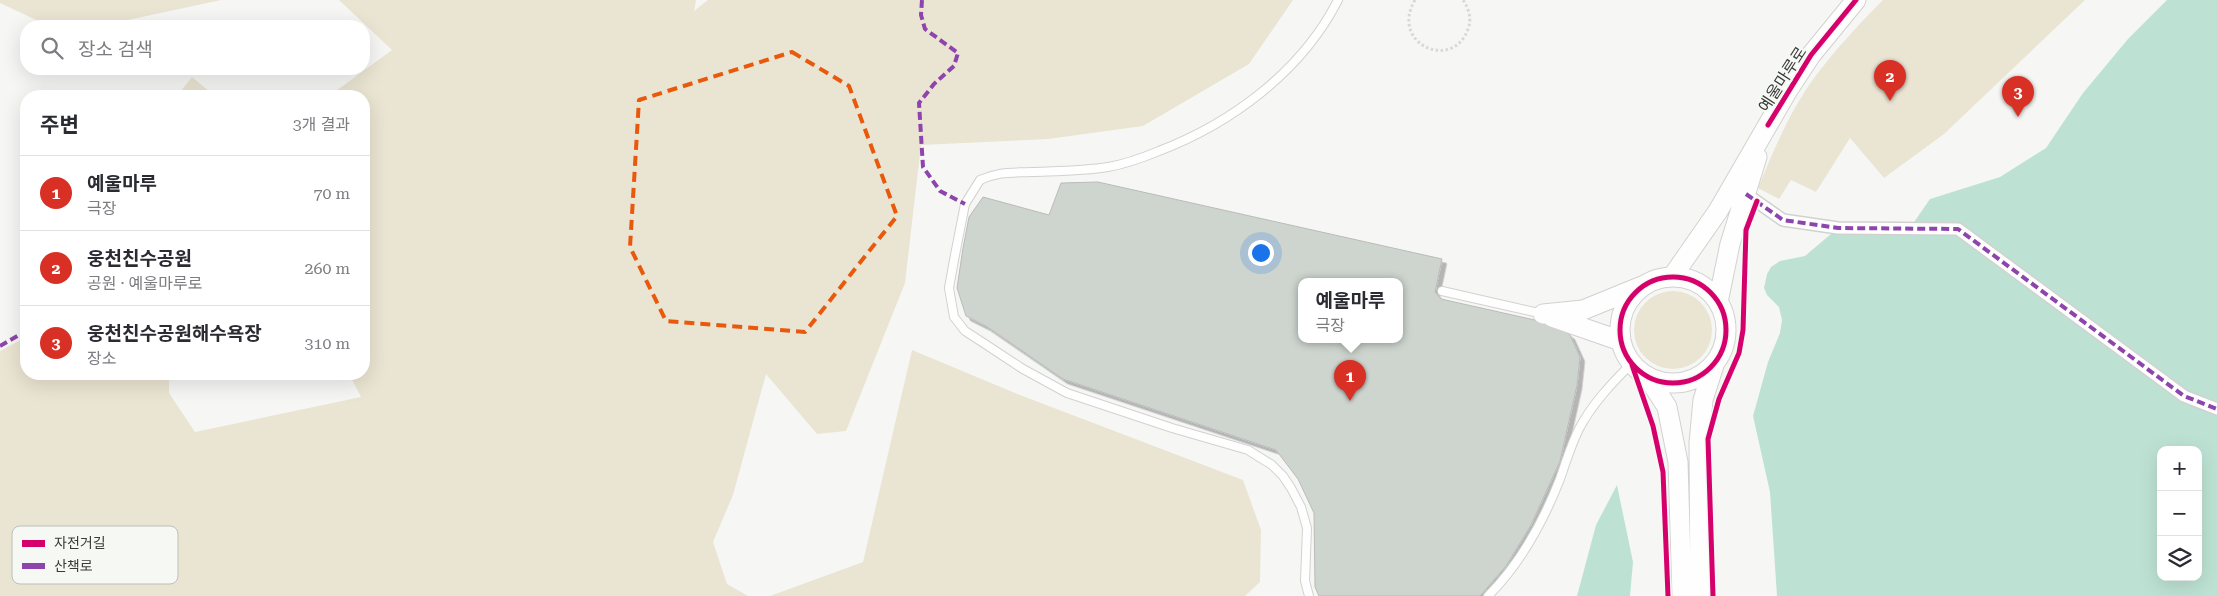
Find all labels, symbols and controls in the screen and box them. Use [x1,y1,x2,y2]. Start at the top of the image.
search box [20,20,370,75]
icon: search [38,34,66,62]
text: 장소 검색 [78,38,153,61]
street label: 예울마루로 [1754,43,1811,115]
pin: 2 [1874,60,1906,101]
pin: 3 [2002,76,2034,117]
text: 주변 [40,113,79,137]
text: 3개 결과 [293,115,350,134]
text: 예울마루 [87,172,157,195]
text: 1 [52,184,60,203]
text: 70 m [313,184,350,203]
text: 극장 [87,199,116,218]
your location [1248,240,1274,266]
text: 웅천친수공원 [87,247,192,270]
text: 2 [52,259,60,278]
text: 260 m [304,259,350,278]
text: 공원 · 예울마루로 [87,274,202,293]
popup [1298,278,1403,343]
text: 예울마루 [1316,289,1385,312]
text: 극장 [1316,316,1345,335]
text: 웅천친수공원해수욕장 [87,322,262,345]
text: 3 [52,334,60,353]
text: 310 m [304,334,350,353]
text: 장소 [87,349,116,368]
pin: 1 [1334,360,1366,401]
map controls [2157,446,2202,581]
button: + [2157,446,2202,491]
button: − [2157,491,2202,536]
legend [12,526,178,584]
text: 자전거길 [54,535,106,551]
button: layers [2157,536,2202,581]
text: 산책로 [54,558,93,574]

